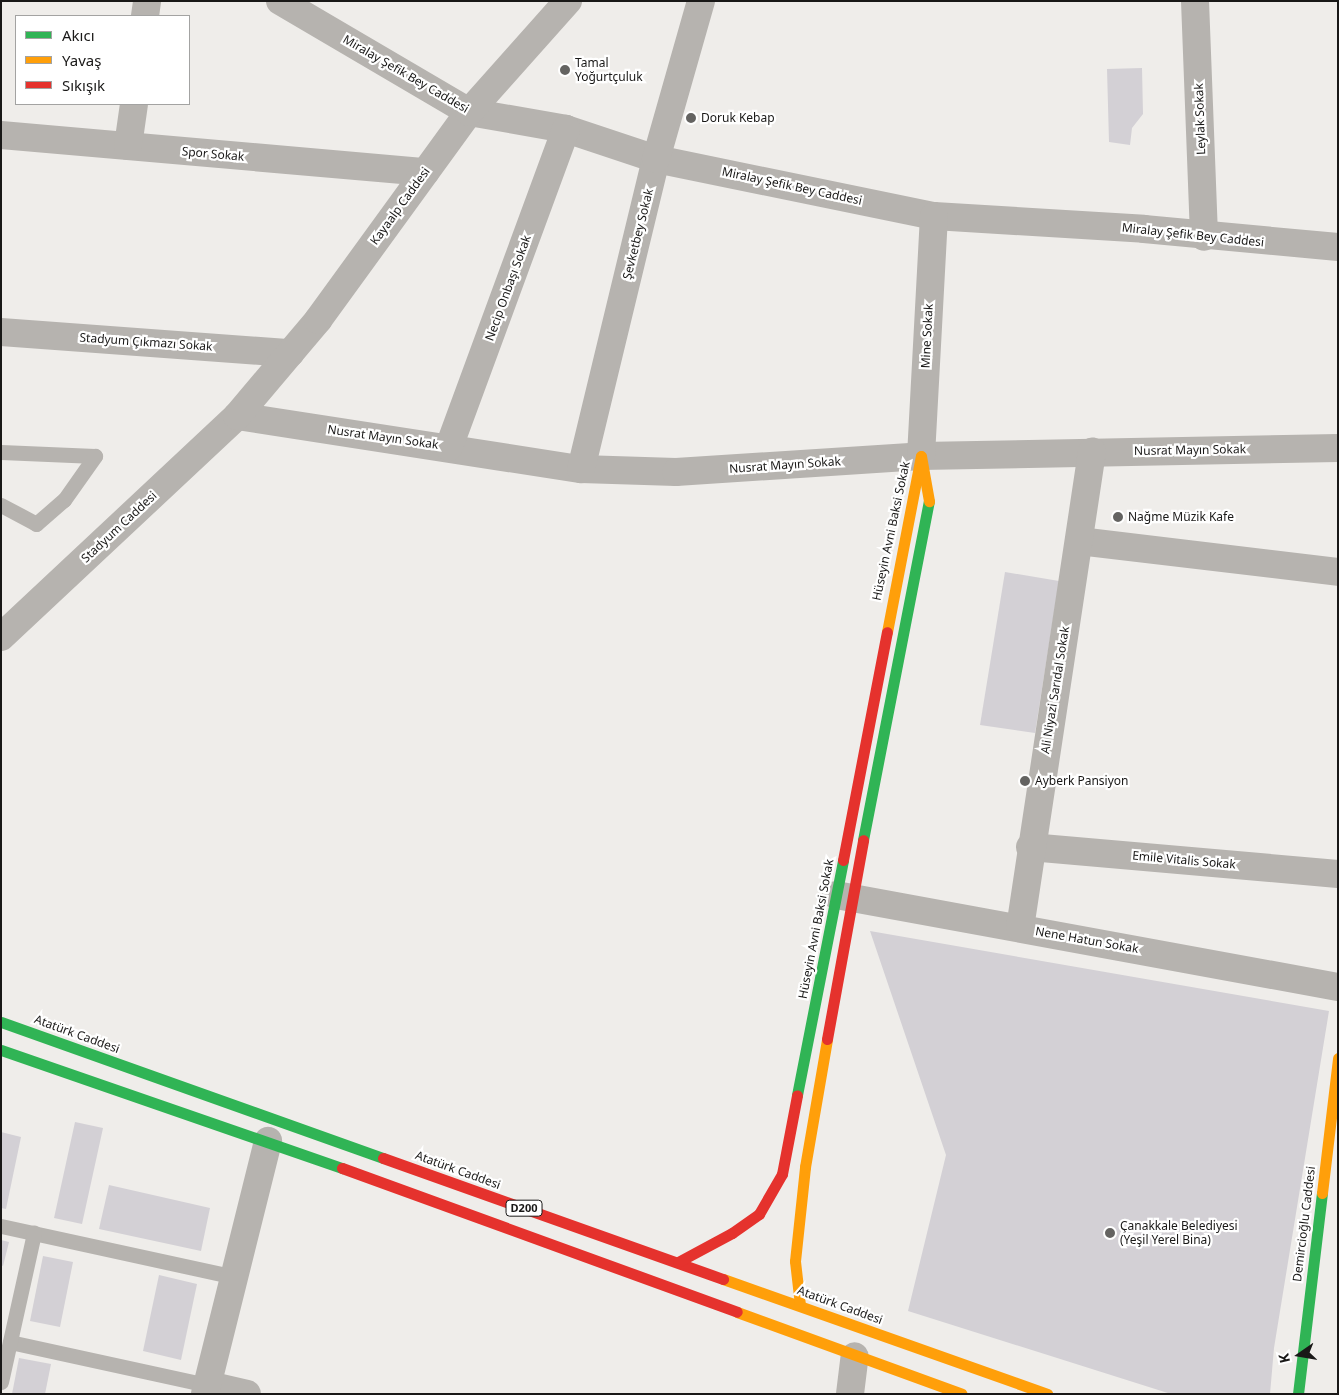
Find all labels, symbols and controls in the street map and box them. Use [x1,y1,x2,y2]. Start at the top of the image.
legend [15,15,190,105]
text: Akıcı [62,25,95,45]
street label: Miralay Şefik Bey Caddesi [341,32,471,116]
text: Yavaş [62,50,101,70]
place label: Tamal Yoğurtçuluk [575,56,643,84]
marker: Tamal Yoğurtçuluk [559,64,571,76]
text: Sıkışık [62,75,105,95]
street label: Leylak Sokak [1192,83,1208,155]
place label: Doruk Kebap [701,111,775,125]
marker: Doruk Kebap [685,112,697,124]
street label: Spor Sokak [181,144,245,164]
street label: Miralay Şefik Bey Caddesi [721,164,863,208]
street label: Kayaalp Caddesi [367,165,433,247]
street label: Şevketbey Sokak [620,187,656,281]
street label: Miralay Şefik Bey Caddesi [1121,220,1265,250]
street label: Necip Onbaşı Sokak [482,233,534,343]
street label: Mine Sokak [918,303,936,369]
street label: Stadyum Çıkmazı Sokak [79,330,213,354]
street label: Nusrat Mayın Sokak [327,422,439,452]
street label: Nusrat Mayın Sokak [1134,442,1246,458]
street label: Nusrat Mayın Sokak [729,454,841,476]
street label: Hüseyin Avni Baksi Sokak [869,460,913,602]
street label: Stadyum Caddesi [78,488,160,566]
place label: Nağme Müzik Kafe [1128,510,1234,524]
marker: Nağme Müzik Kafe [1112,511,1124,523]
street label: Ali Niyazi Sarıdal Sokak [1038,625,1072,755]
place label: Ayberk Pansiyon [1035,774,1128,788]
marker: Ayberk Pansiyon [1019,775,1031,787]
street label: Emile Vitalis Sokak [1132,848,1236,872]
street label: Hüseyin Avni Baksi Sokak [795,858,837,1000]
street label: Nene Hatun Sokak [1034,924,1140,956]
street label: Atatürk Caddesi [32,1012,122,1056]
street label: Atatürk Caddesi [413,1148,503,1192]
street label: Demircioğlu Caddesi [1290,1165,1318,1283]
road number: D200 [505,1200,543,1216]
place label: Çanakkale Belediyesi (Yeşil Yerel Bina) [1120,1219,1238,1247]
marker: Çanakkale Belediyesi (Yeşil Yerel Bina) [1104,1227,1116,1239]
street label: Atatürk Caddesi [795,1283,885,1327]
north arrow [1274,1330,1324,1380]
text: K [1274,1352,1294,1365]

